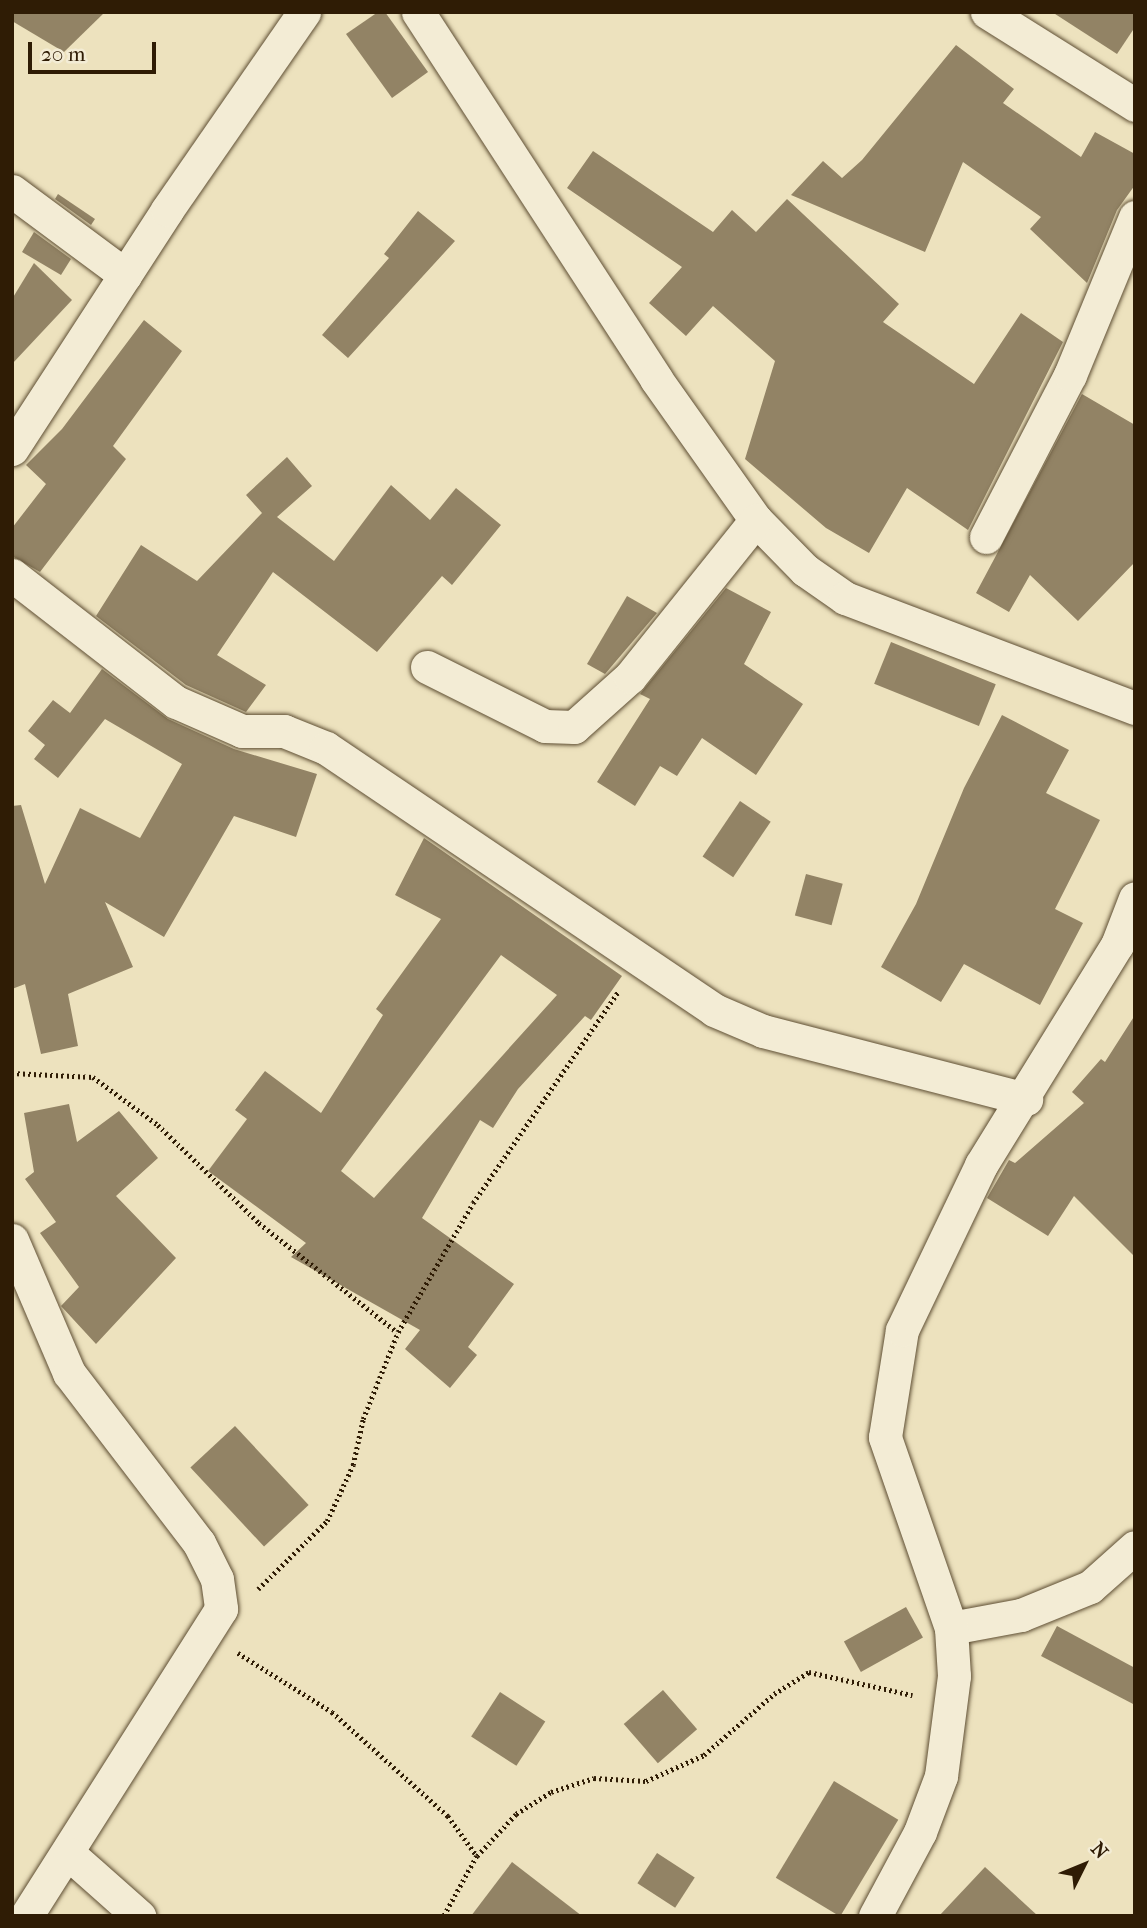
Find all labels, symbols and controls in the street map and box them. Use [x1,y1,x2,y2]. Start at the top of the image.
scale bar [32,28,159,72]
text: 20 m [41,42,85,66]
north arrow [1049,1830,1119,1900]
text: N [1086,1838,1112,1863]

